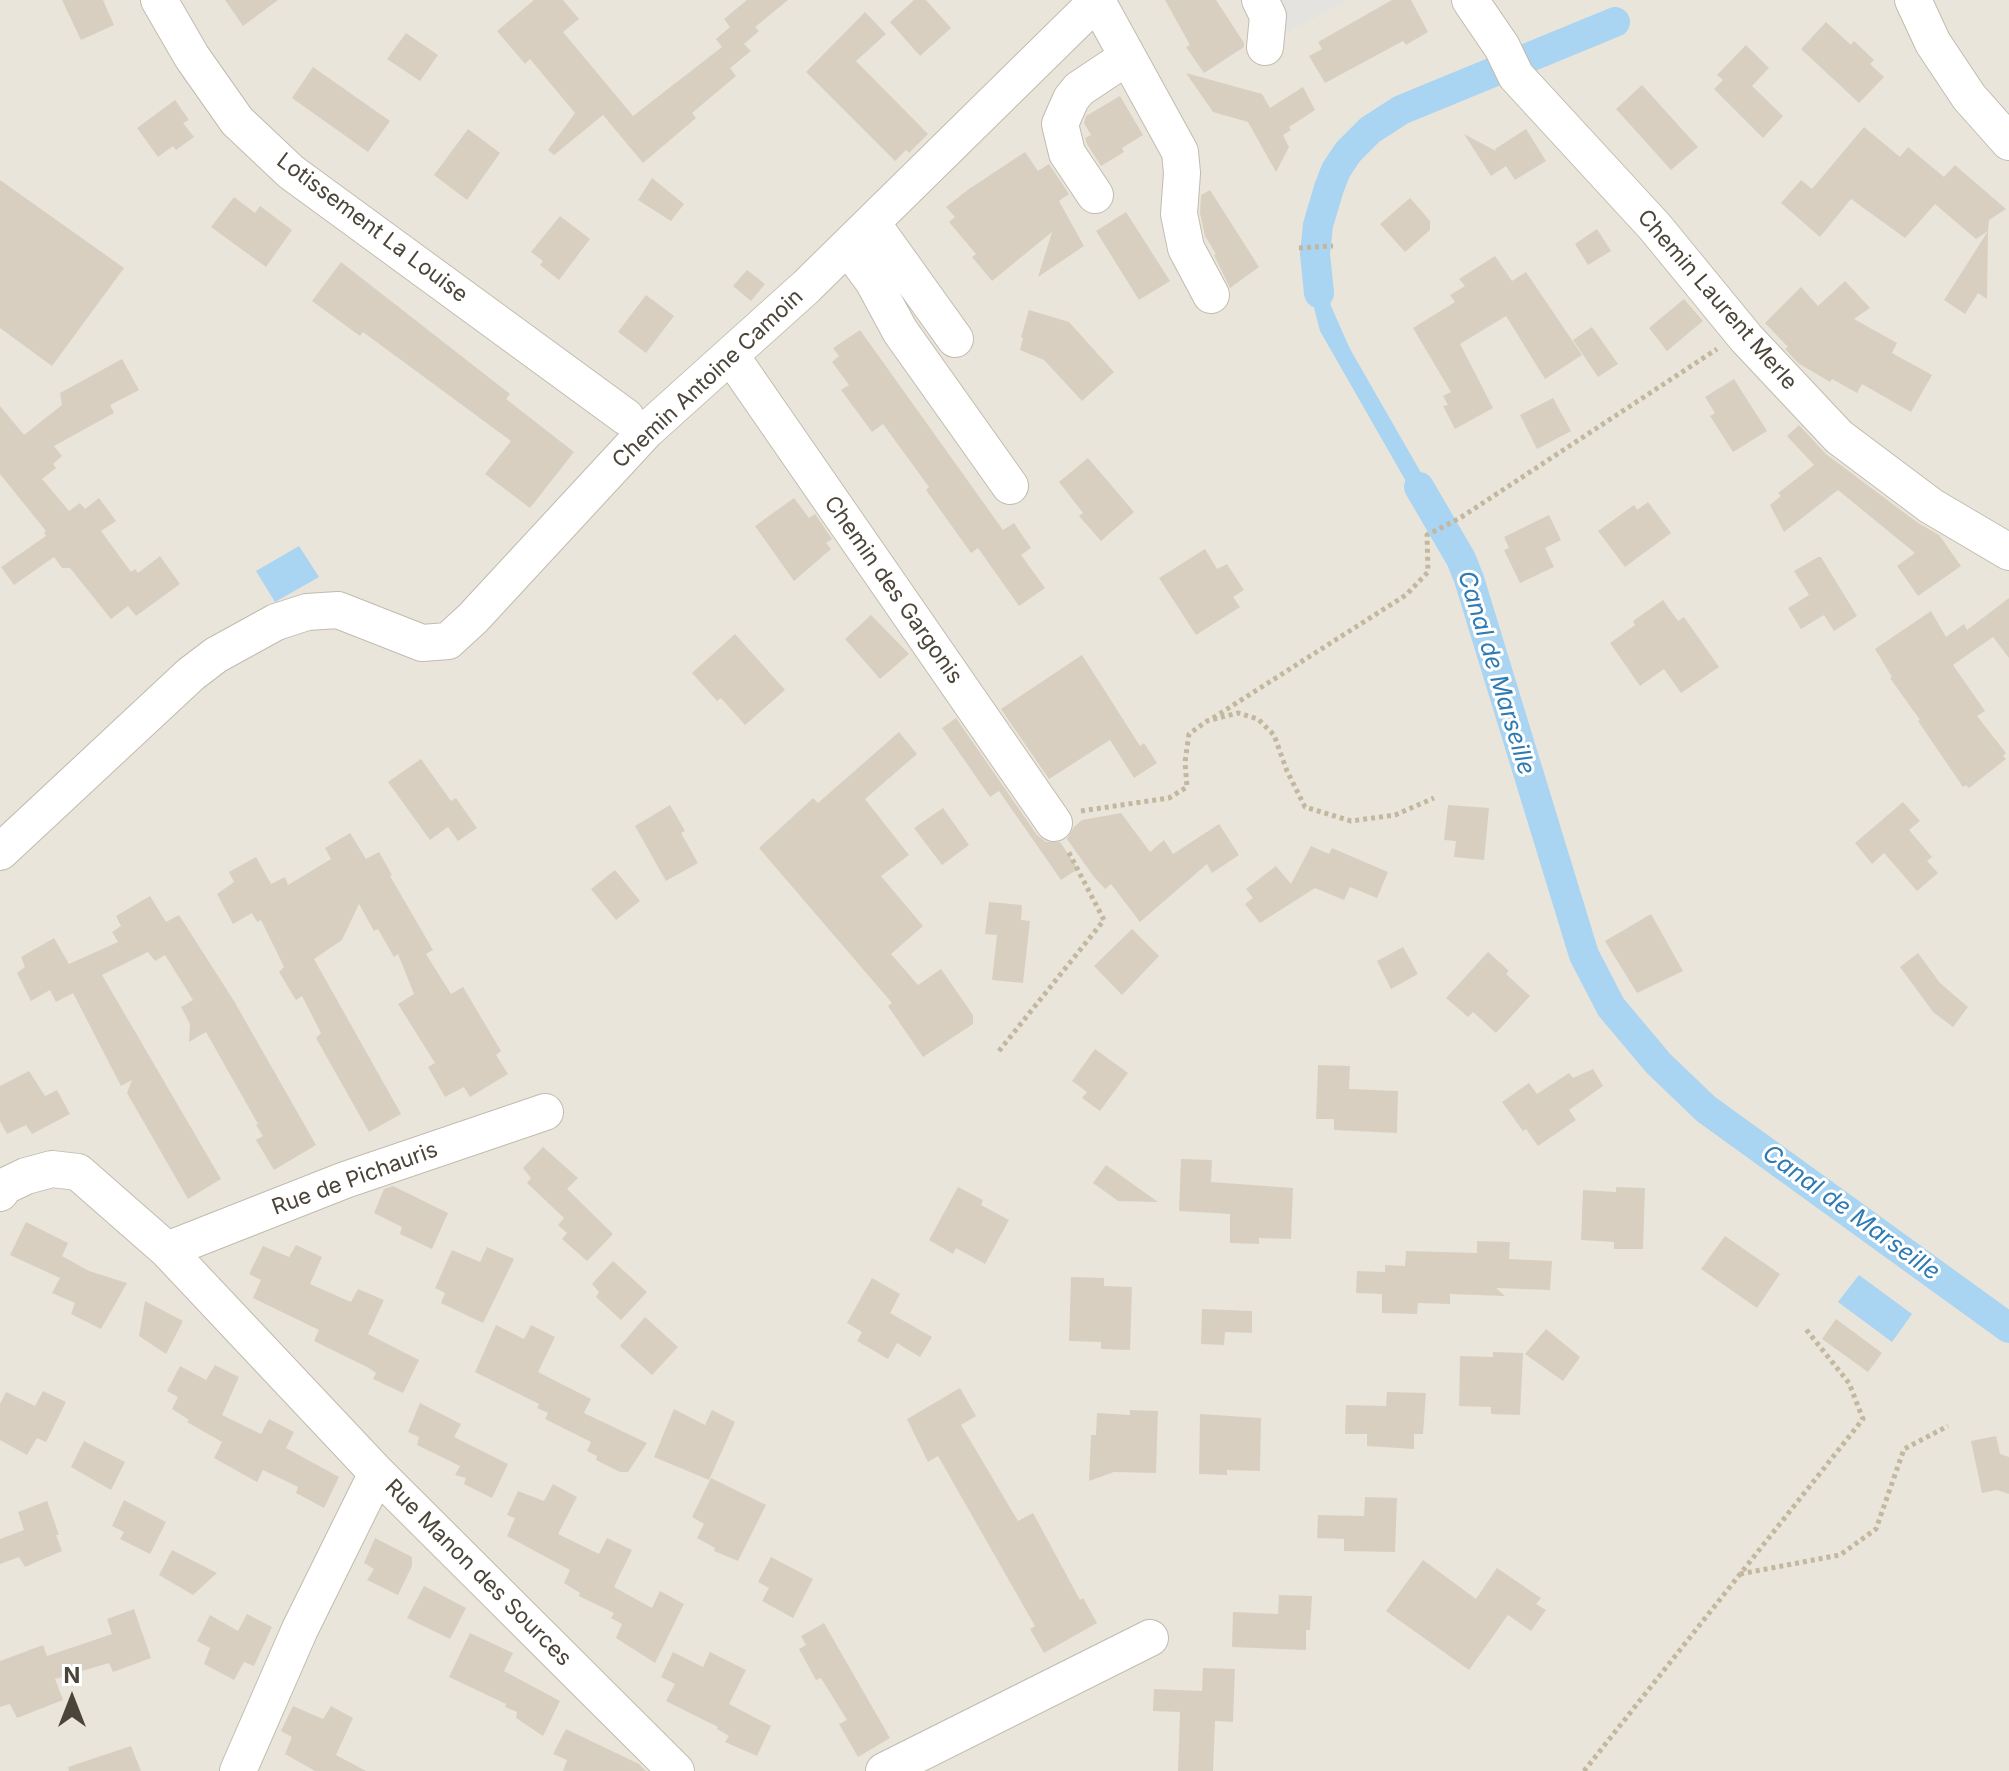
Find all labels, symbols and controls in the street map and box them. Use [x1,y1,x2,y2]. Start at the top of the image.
street label: Lotissement La Louise [271,148,473,308]
street label: Chemin Laurent Merle [1632,205,1802,395]
street label: Chemin Antoine Camoin [607,284,809,474]
street label: Chemin des Gargonis [818,491,968,689]
water label: Canal de Marseille [1451,567,1541,779]
street label: Rue de Pichauris [268,1137,442,1221]
water label: Canal de Marseille [1757,1139,1945,1287]
street label: Rue Manon des Sources [379,1474,577,1672]
north arrow [32,1659,112,1739]
text: N [64,1662,80,1688]

